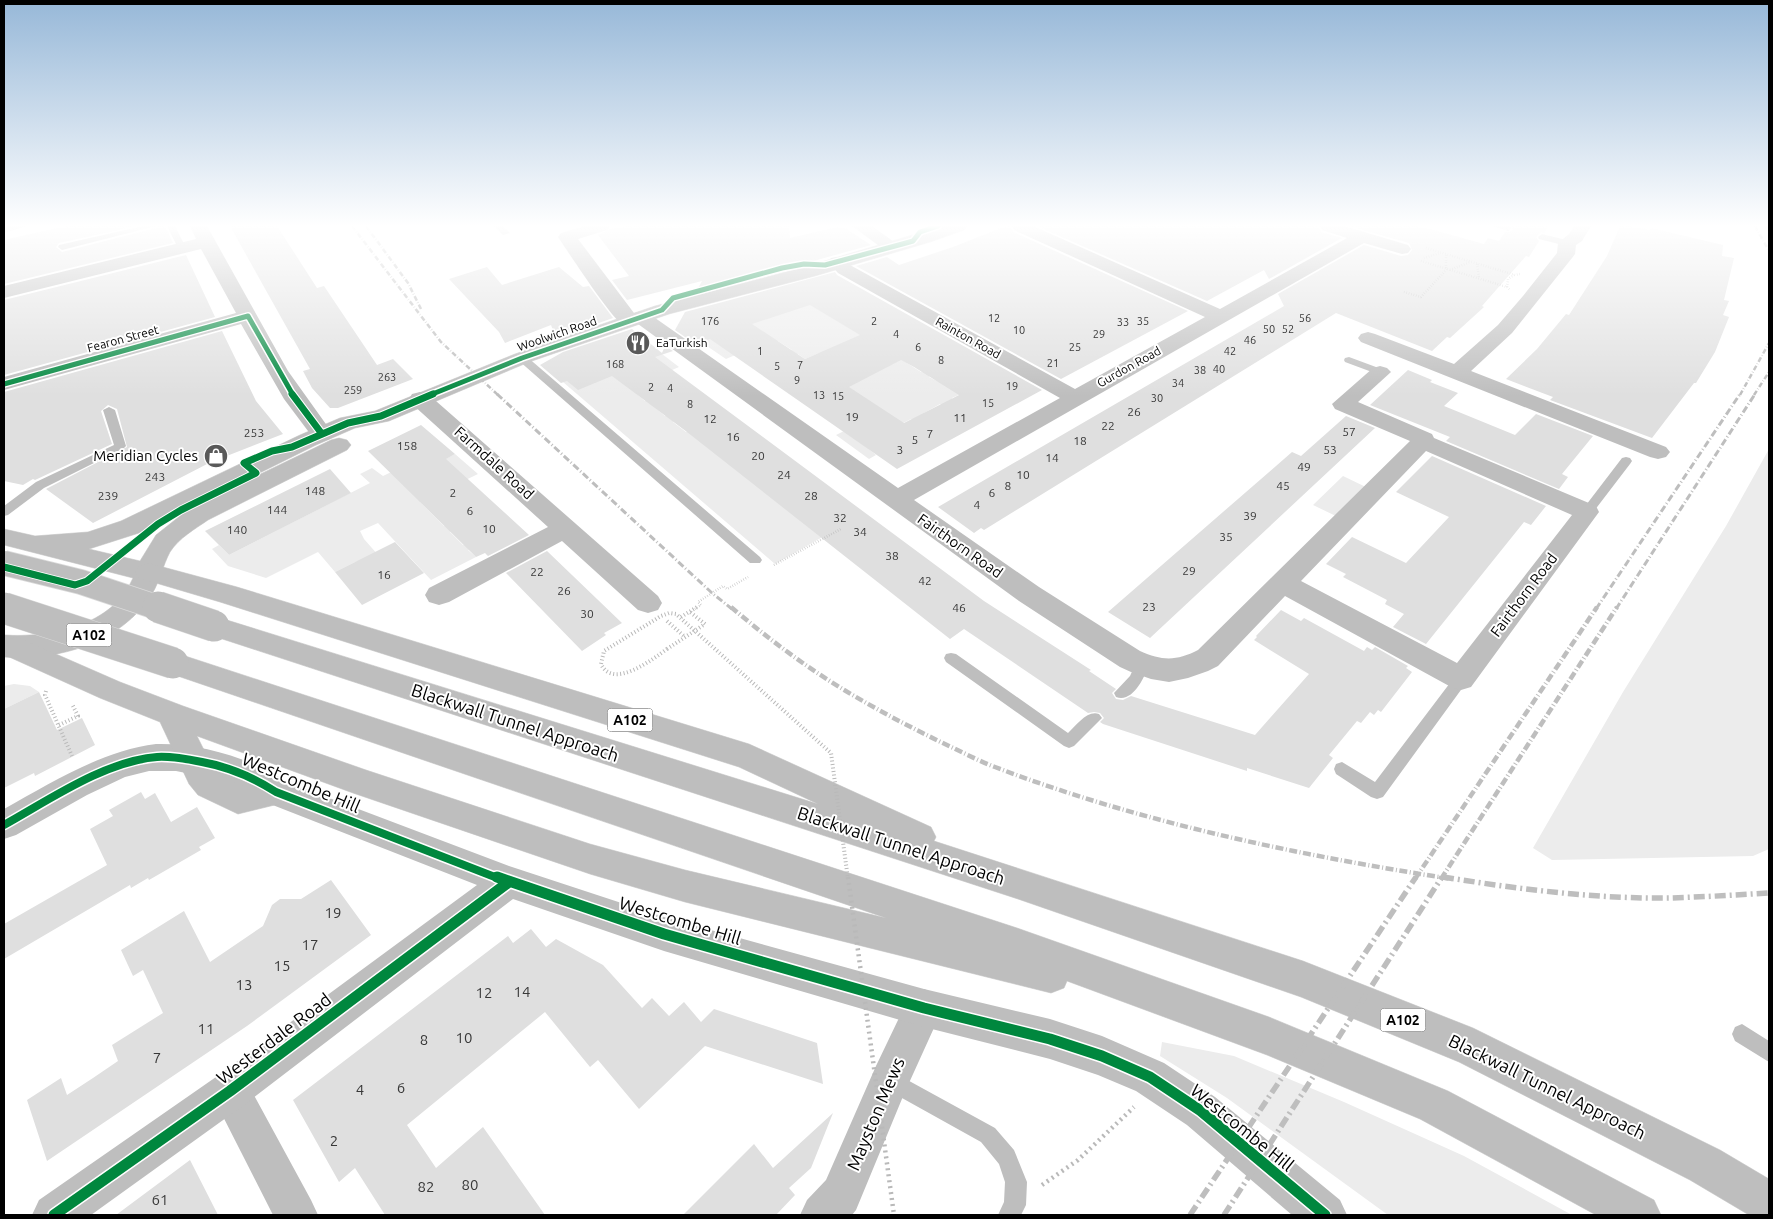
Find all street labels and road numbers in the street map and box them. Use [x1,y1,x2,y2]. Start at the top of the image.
street label: Woolwich Road [515,314,598,353]
street label: Rainton Road [933,314,1003,361]
street label: Fearon Street [86,323,160,354]
street label: Gurdon Road [1095,344,1163,389]
street label: Farmdale Road [451,423,537,503]
street label: Fairthorn Road [915,510,1006,581]
street label: Fairthorn Road [1487,550,1560,640]
road number: A102 [66,624,112,646]
street label: Blackwall Tunnel Approach [409,679,621,765]
road number: A102 [608,708,652,732]
street label: Westcombe Hill [239,748,364,816]
street label: Blackwall Tunnel Approach [795,802,1007,888]
street label: Westcombe Hill [617,892,744,948]
street label: Westerdale Road [212,989,335,1088]
road number: A102 [1380,1008,1426,1032]
street label: Blackwall Tunnel Approach [1446,1030,1649,1143]
street label: Mayston Mews [842,1054,908,1173]
street label: Westcombe Hill [1187,1080,1298,1175]

